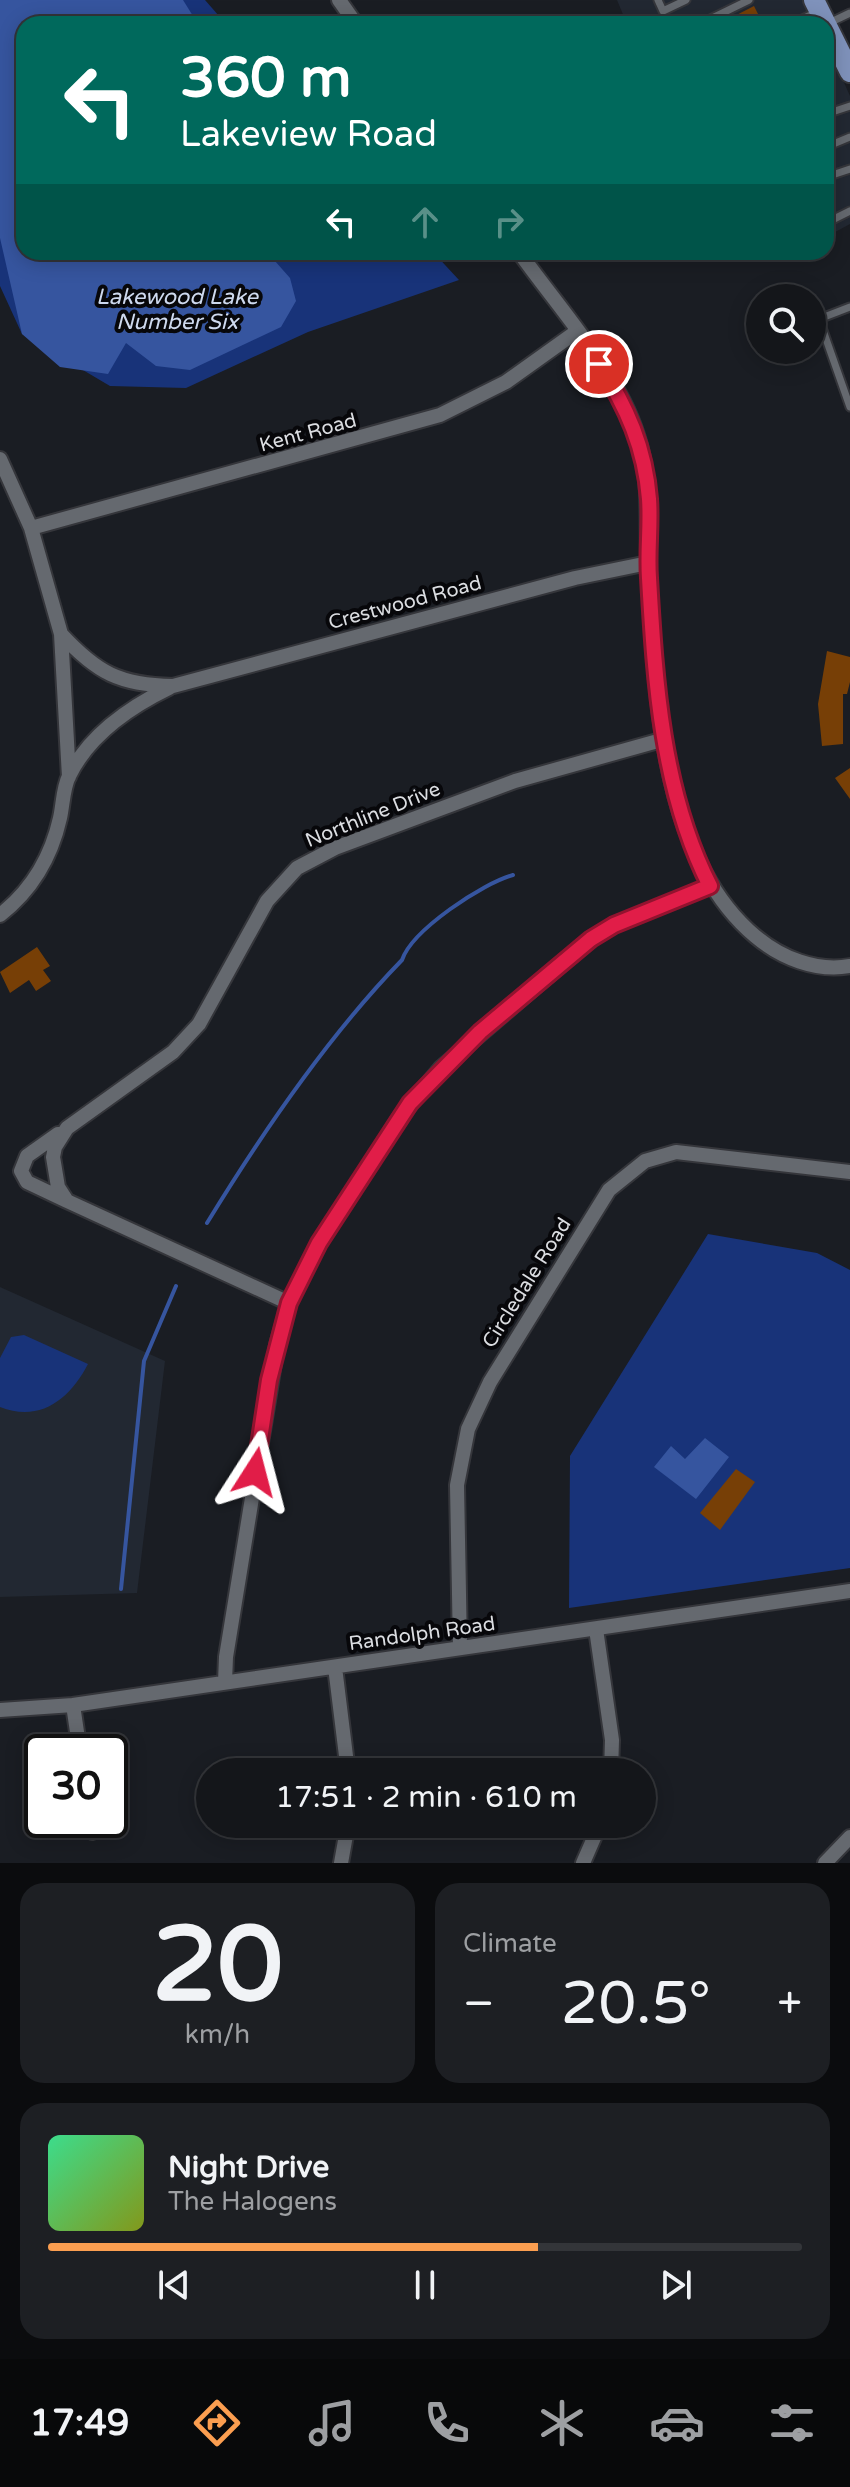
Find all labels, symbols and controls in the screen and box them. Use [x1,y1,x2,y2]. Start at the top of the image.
text: 360 m [180,45,351,112]
icon: left [48,48,152,152]
text: Lakeview Road [180,113,437,156]
icon: left [319,200,363,244]
icon: ahead [403,200,447,244]
icon: right [487,200,531,244]
water label: Lakewood Lake Number Six [96,284,260,335]
map controls [746,284,826,364]
button: search [746,284,826,364]
pin [565,330,633,398]
icon: arrive [577,342,621,386]
street label: Kent Road [257,408,359,458]
street label: Crestwood Road [326,571,484,635]
street label: Northline Drive [302,777,444,853]
street label: Circledale Road [477,1214,577,1352]
position arrow [213,1430,297,1514]
street label: Randolph Road [347,1612,497,1656]
speed limit sign: 30 [24,1734,128,1838]
text: 17:51 · 2 min · 610 m [275,1779,577,1816]
text: 20 [152,1904,283,2029]
text: Climate [463,1928,557,1959]
text: 20.5° [561,1968,711,2040]
text: − [463,1978,494,2031]
text: + [777,1978,802,2031]
text: km/h [185,2019,250,2050]
text: Night Drive [168,2149,329,2186]
text: The Halogens [168,2186,337,2217]
icon: previous [152,2263,196,2307]
icon: pause [403,2263,447,2307]
icon: next [654,2263,698,2307]
icon: directions [189,2395,245,2451]
icon: music [304,2395,360,2451]
icon: phone [419,2395,475,2451]
icon: climate [534,2395,590,2451]
icon: car [649,2395,705,2451]
icon: filters [764,2395,820,2451]
text: 17:49 [30,2402,129,2445]

